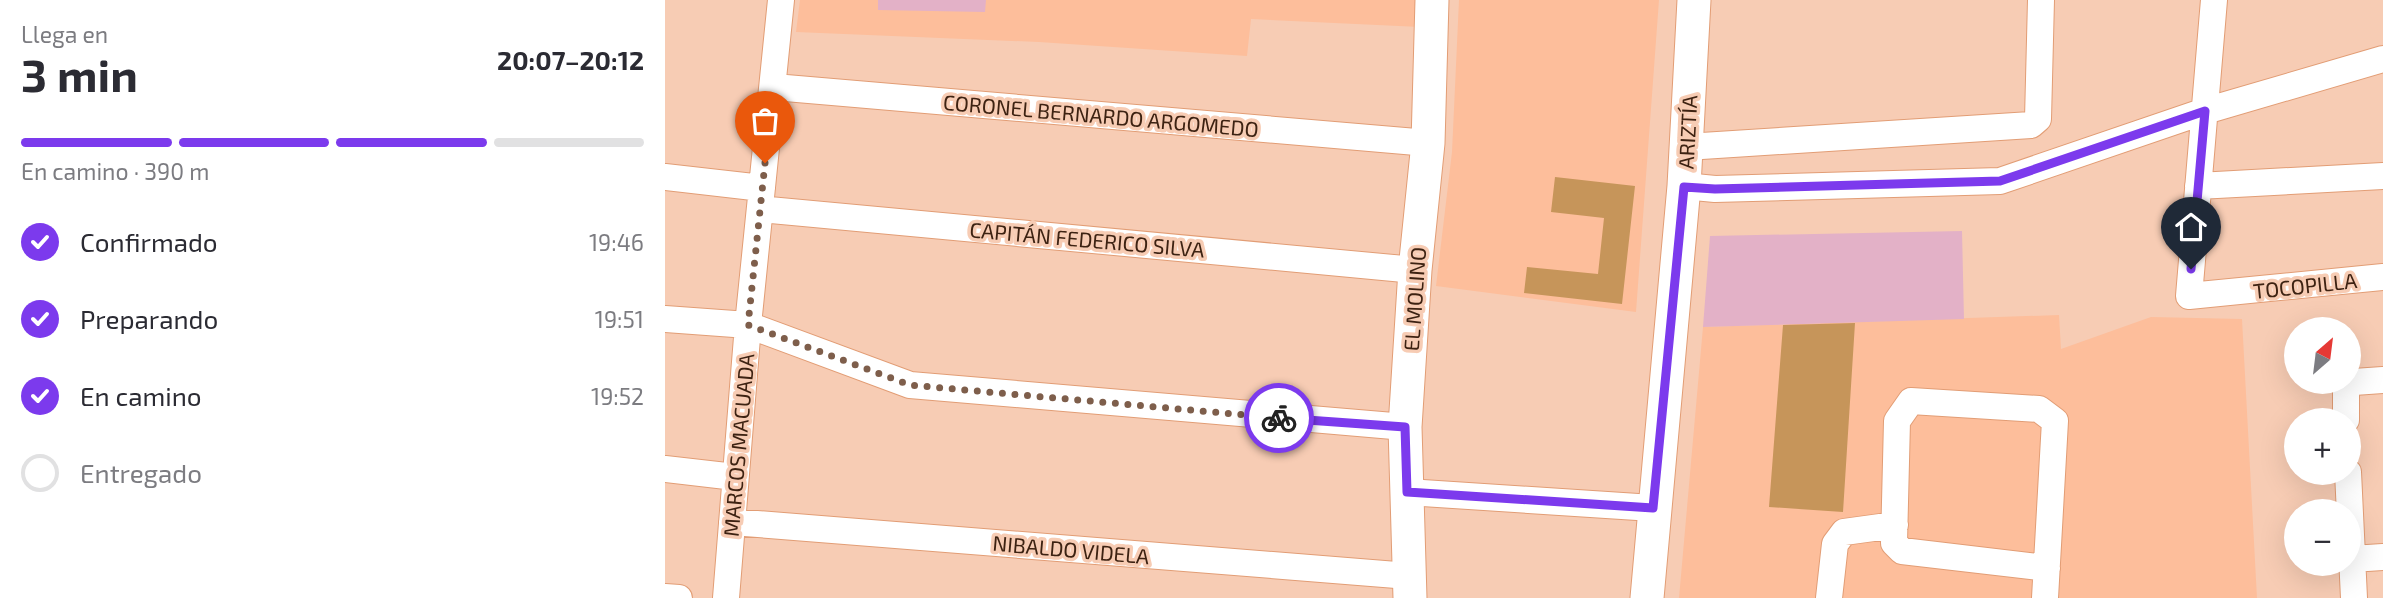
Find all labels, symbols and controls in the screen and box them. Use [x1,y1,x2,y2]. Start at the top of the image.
text: Llega en [21,20,108,48]
text: 20:07–20:12 [497,44,644,75]
text: 3 min [21,46,138,101]
street label: CORONEL BERNARDO ARGOMEDO [942,89,1260,141]
pin [735,91,795,163]
street label: ARIZTÍA [1673,94,1701,170]
icon: bag [746,102,784,140]
text: En camino · 390 m [21,157,209,185]
pin [2161,197,2221,269]
icon: home [2172,208,2210,246]
street label: CAPITÁN FEDERICO SILVA [969,216,1205,262]
icon: check [21,223,59,261]
text: Confirmado [80,226,218,257]
text: 19:46 [589,228,644,256]
street label: EL MOLINO [1398,246,1430,352]
street label: TOCOPILLA [2252,267,2358,303]
icon: check [21,300,59,338]
text: Preparando [80,303,218,334]
text: 19:51 [595,305,644,333]
north arrow [2284,317,2361,394]
map controls [2284,317,2361,576]
street label: MARCOS MACUADA [718,352,758,538]
icon: check [21,377,59,415]
text: En camino [80,380,202,411]
text: 19:52 [591,382,644,410]
courier [1244,383,1314,453]
icon: bike [1260,399,1298,437]
button: + [2284,408,2361,485]
text: Entregado [80,457,202,488]
button: − [2284,499,2361,576]
street label: NIBALDO VIDELA [992,530,1150,568]

